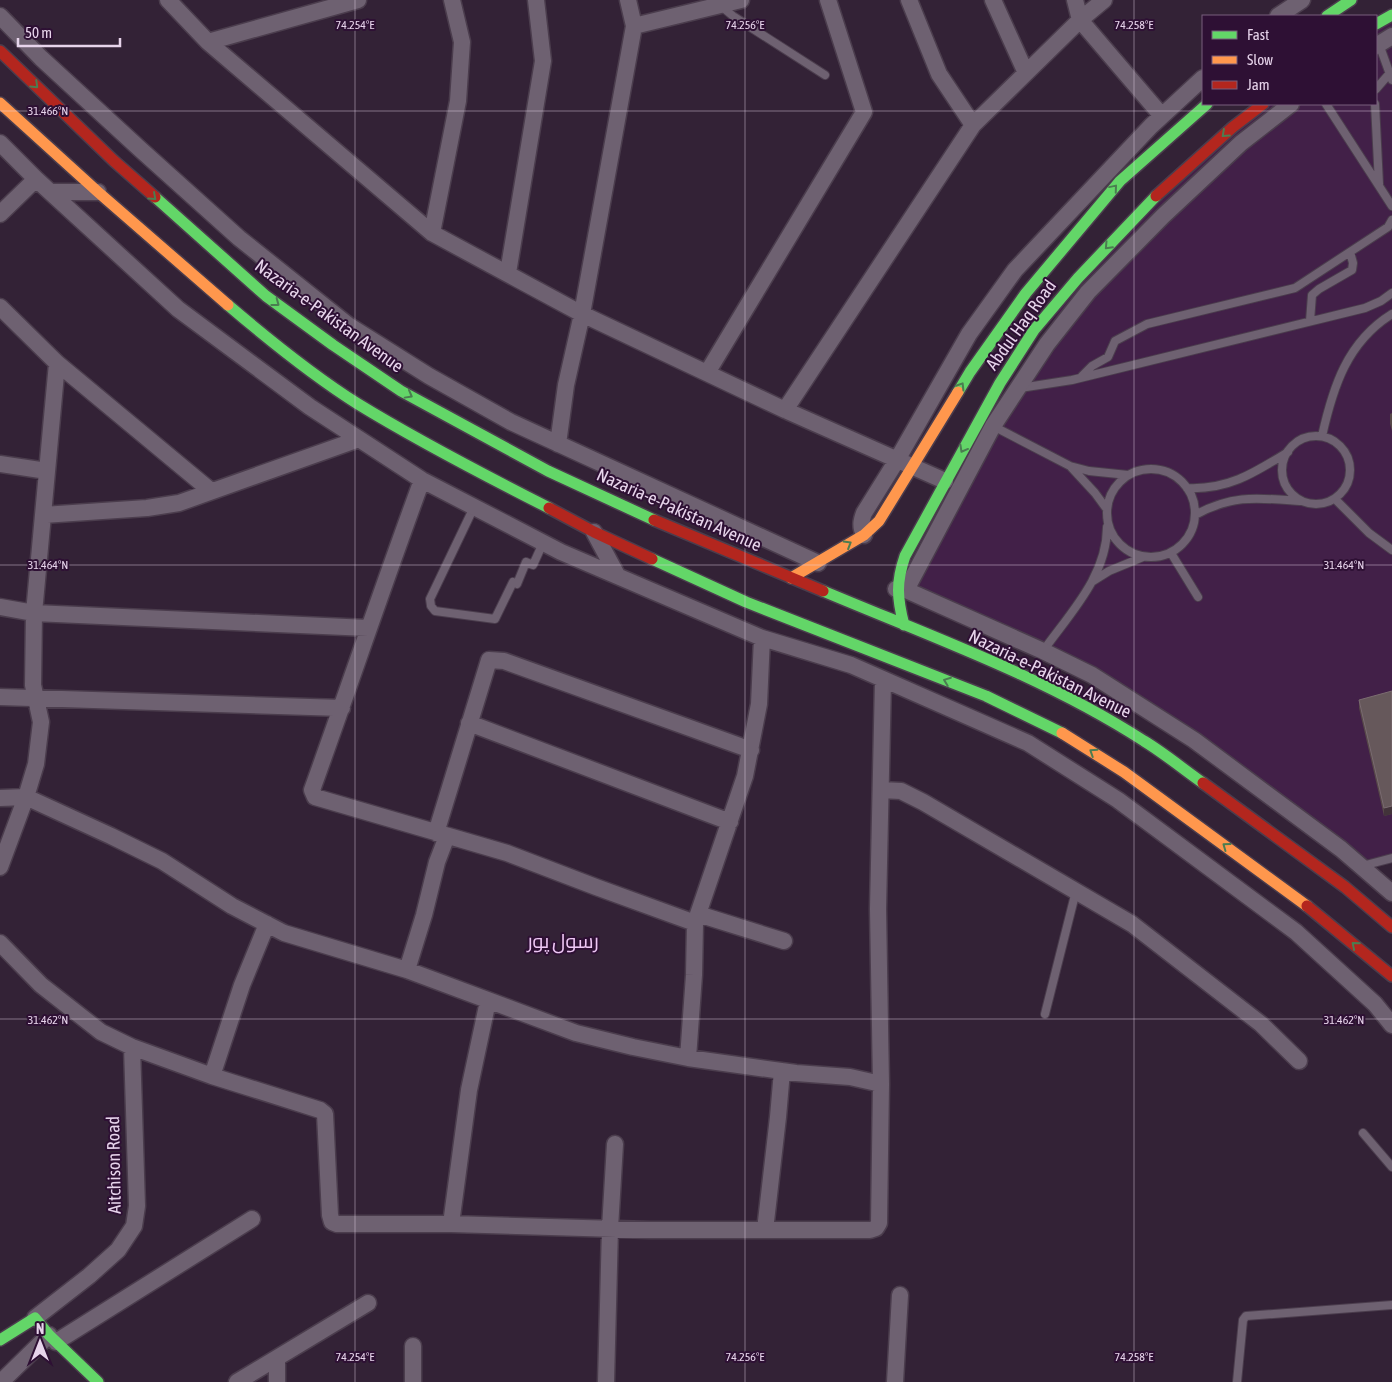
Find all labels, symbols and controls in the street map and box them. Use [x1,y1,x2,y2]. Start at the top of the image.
scale bar [18,15,120,47]
legend [1202,15,1377,105]
text: 74.254°E [336,18,374,32]
text: 74.256°E [726,18,764,32]
text: 74.258°E [1115,18,1153,32]
text: 50 m [25,24,52,41]
text: Fast [1247,26,1269,43]
text: Slow [1247,51,1273,68]
text: Jam [1247,76,1270,93]
one-way arrow [29,79,38,88]
text: 31.466°N [28,104,68,118]
one-way arrow [1222,128,1231,137]
one-way arrow [1108,185,1117,194]
one-way arrow [147,191,156,200]
one-way arrow [1105,241,1114,250]
street label: Nazaria-e-Pakistan Avenue [251,255,408,376]
street label: Abdul Haq Road [981,276,1060,374]
one-way arrow [270,297,280,306]
one-way arrow [955,382,965,391]
one-way arrow [404,389,413,399]
one-way arrow [959,443,969,452]
street label: Nazaria-e-Pakistan Avenue [594,464,765,555]
one-way arrow [842,541,851,551]
text: 31.464°N [28,558,68,572]
text: 31.464°N [1324,558,1364,572]
street label: Nazaria-e-Pakistan Avenue [966,625,1135,722]
one-way arrow [944,677,952,687]
one-way arrow [1090,749,1099,759]
one-way arrow [1223,844,1232,852]
district label: رسول پور [526,929,599,954]
one-way arrow [1351,942,1360,951]
text: 31.462°N [28,1013,68,1027]
text: 31.462°N [1324,1013,1364,1027]
street label: Aitchison Road [102,1116,125,1214]
north arrow [15,1317,65,1367]
text: N [36,1321,44,1337]
text: 74.254°E [336,1350,374,1364]
text: 74.256°E [726,1350,764,1364]
text: 74.258°E [1115,1350,1153,1364]

